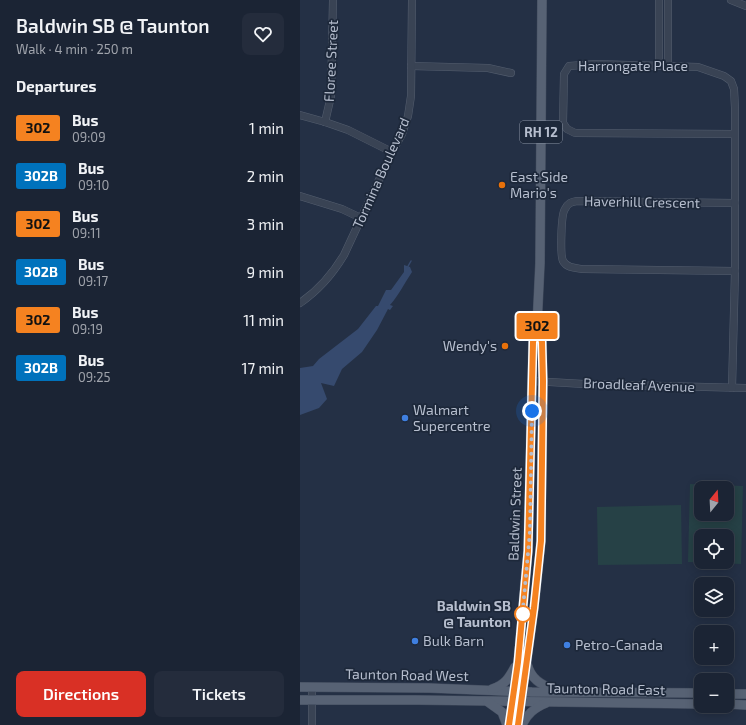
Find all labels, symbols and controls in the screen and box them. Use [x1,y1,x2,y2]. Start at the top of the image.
button: heart [242,13,284,55]
text: Baldwin SB @ Taunton [16,14,210,37]
street label: Floree Street [320,20,341,102]
text: Walk · 4 min · 250 m [16,41,133,57]
street label: Harrongate Place [578,57,688,74]
text: Departures [16,77,96,95]
text: Bus [72,111,98,129]
street label: Tormina Boulevard [348,115,413,231]
text: 302 [26,119,50,136]
text: 1 min [249,119,284,137]
road number: RH 12 [520,121,562,143]
text: 09:09 [72,129,106,145]
text: Bus [78,159,104,177]
text: 302B [24,167,58,184]
text: 2 min [247,167,284,185]
place label: East Side Mario's [510,168,568,201]
text: 09:10 [78,177,109,193]
marker: East Side Mario's [497,180,507,190]
street label: Haverhill Crescent [584,192,700,211]
text: Bus [72,207,98,225]
text: 302 [26,215,50,232]
text: 3 min [247,215,284,233]
text: 09:11 [72,225,101,241]
text: Bus [78,255,104,273]
text: 302B [24,263,58,280]
text: 9 min [246,263,284,281]
text: 09:17 [78,273,108,289]
text: Bus [72,303,98,321]
text: 302 [26,311,50,328]
text: 11 min [243,311,284,329]
line badge: 302 [514,313,560,339]
text: 302 [525,317,549,334]
text: 09:19 [72,321,103,337]
place label: Wendy's [443,337,497,354]
marker: Wendy's [500,341,510,351]
text: Bus [78,351,104,369]
text: 302B [24,359,58,376]
text: 17 min [241,359,284,377]
text: 09:25 [78,369,111,385]
street label: Broadleaf Avenue [583,374,695,395]
place label: Walmart Supercentre [413,401,491,434]
your location [522,401,542,421]
marker: Walmart Supercentre [400,413,410,423]
street label: Baldwin Street [504,467,525,561]
north arrow [694,481,734,521]
map controls [694,481,734,713]
button: locate [694,529,734,569]
button: layers [694,577,734,617]
place label: Baldwin SB @ Taunton [437,597,511,630]
marker: Baldwin SB @ Taunton [514,605,532,623]
button: + [694,625,734,665]
place label: Bulk Barn [423,632,484,649]
marker: Bulk Barn [410,636,420,646]
place label: Petro-Canada [575,636,663,653]
marker: Petro-Canada [562,640,572,650]
street label: Taunton Road West [345,665,469,684]
button: Directions [16,671,146,717]
button: Tickets [154,671,284,717]
button: − [694,673,734,713]
street label: Taunton Road East [547,679,665,698]

